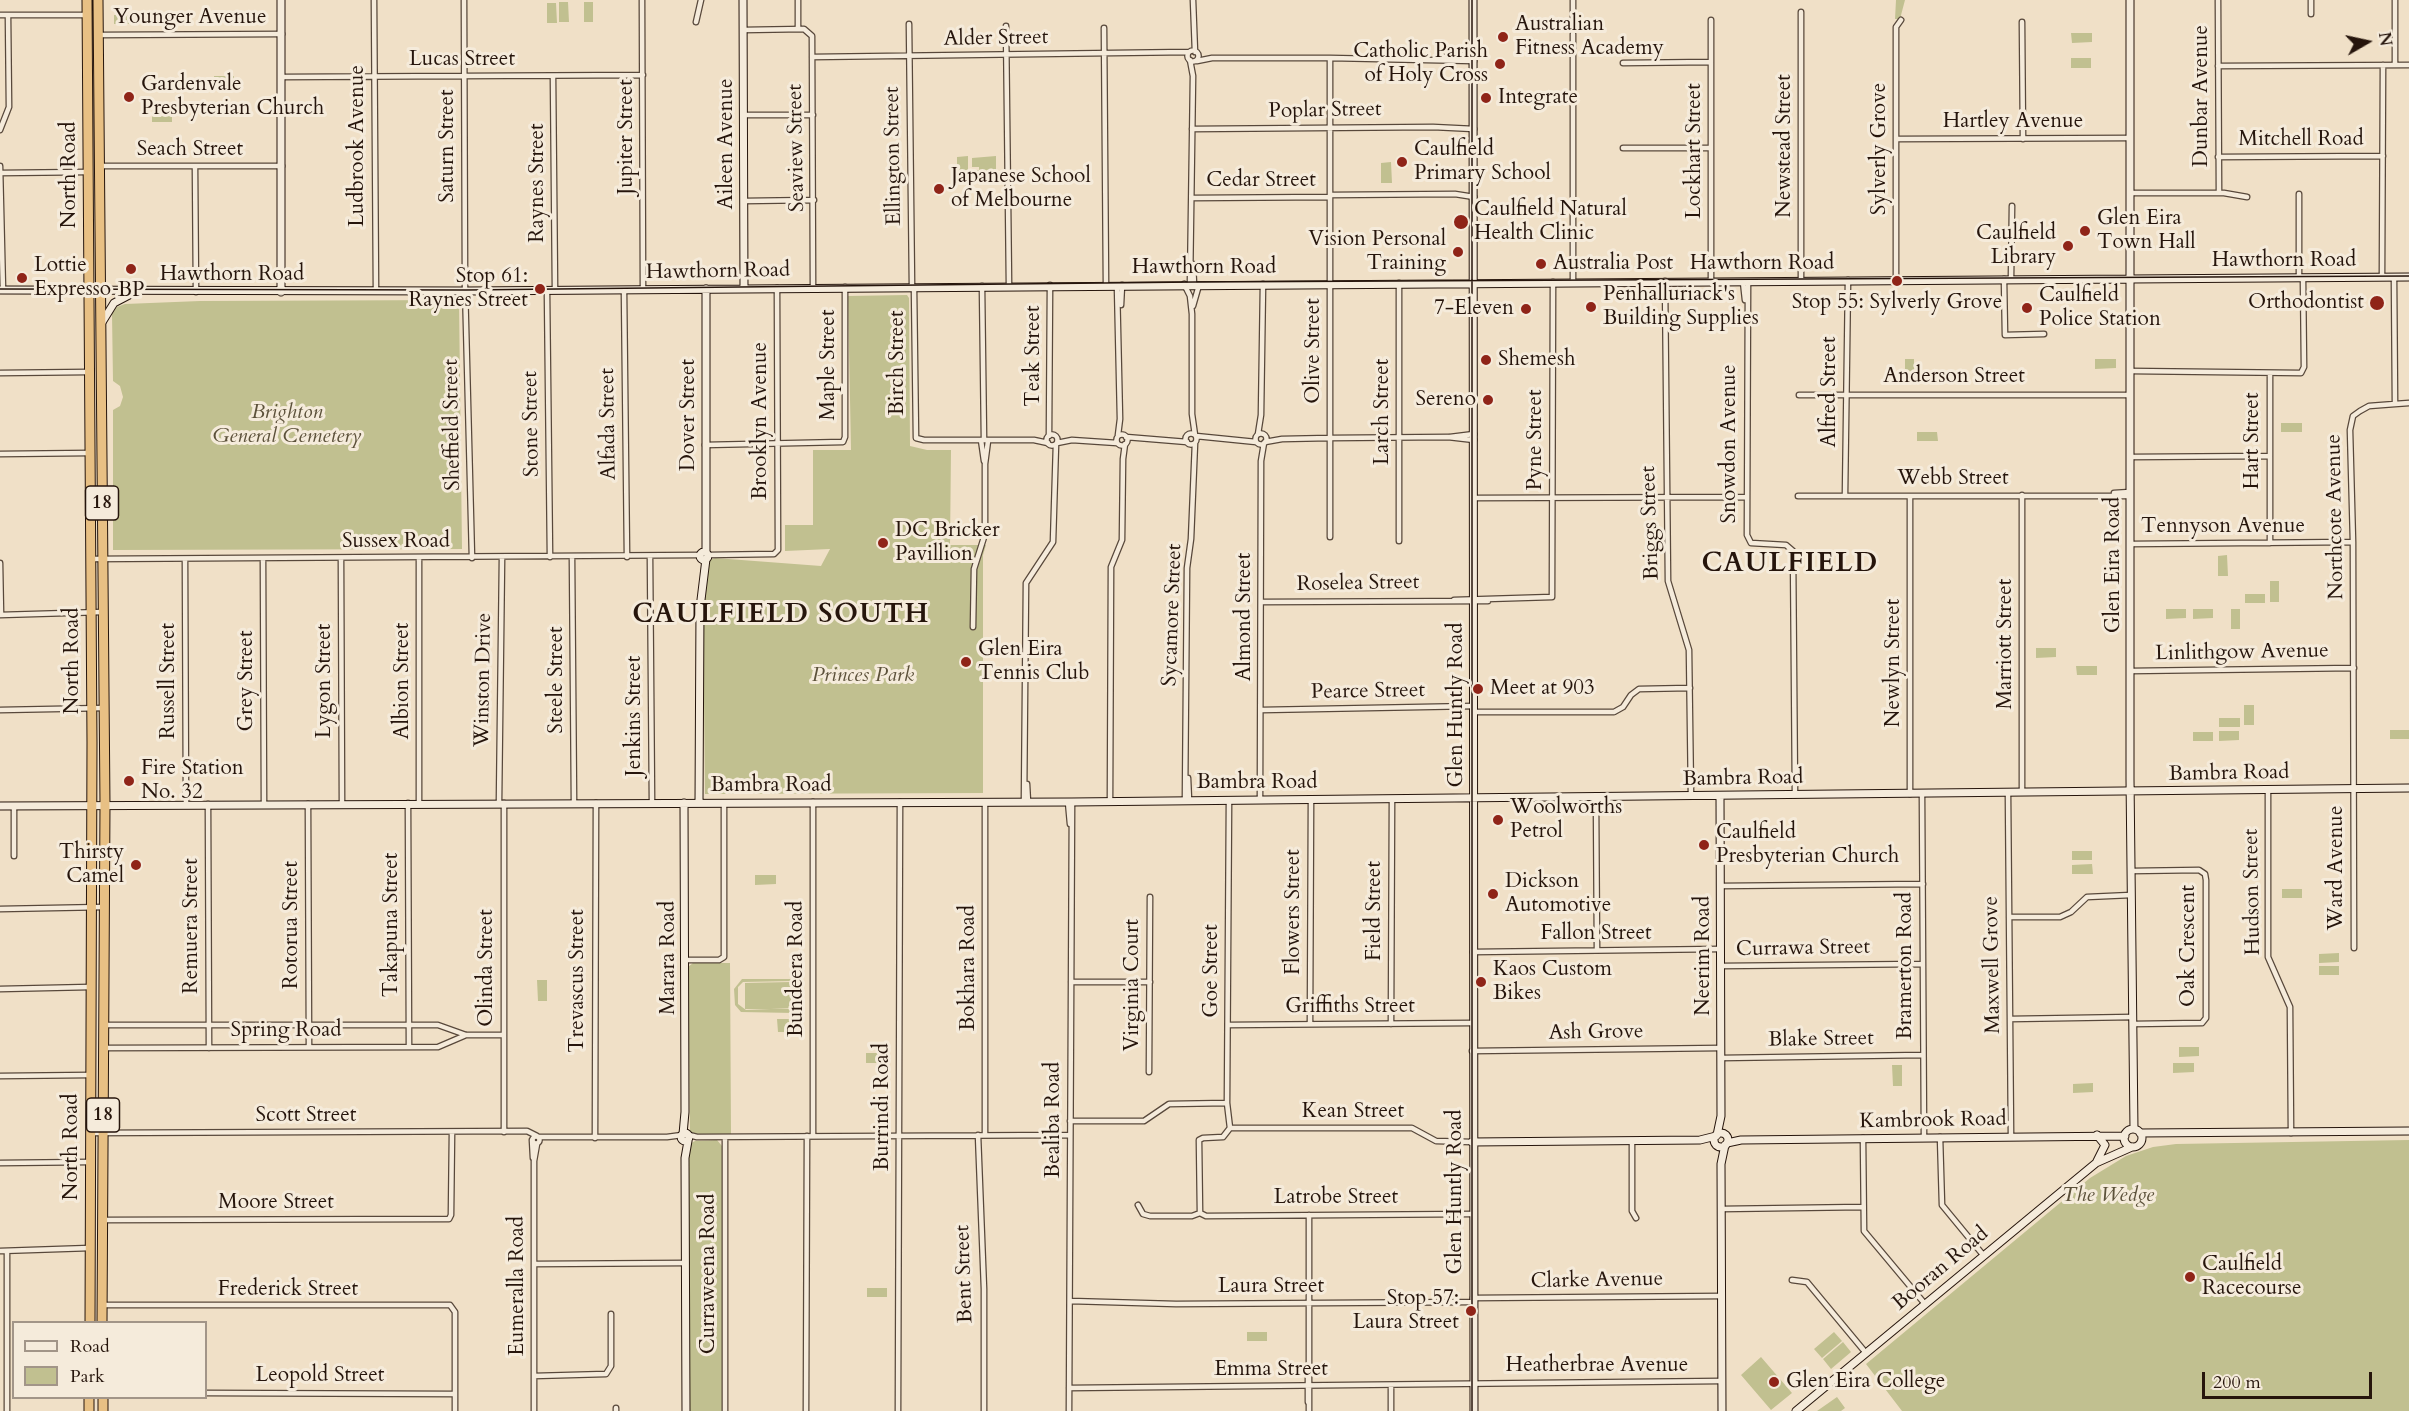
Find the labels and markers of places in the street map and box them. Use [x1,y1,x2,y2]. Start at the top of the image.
place label: Australian Fitness Academy [1515,12,1664,62]
marker: Australian Fitness Academy [1496,30,1510,44]
place label: Catholic Parish of Holy Cross [1353,39,1488,89]
marker: Catholic Parish of Holy Cross [1493,57,1507,71]
place label: Gardenvale Presbyterian Church [141,72,324,122]
place label: Integrate [1498,85,1578,111]
marker: Gardenvale Presbyterian Church [122,90,136,104]
marker: Integrate [1479,91,1493,105]
place label: Caulfield Primary School [1414,137,1551,187]
marker: Caulfield Primary School [1395,155,1409,169]
place label: Japanese School of Melbourne [951,164,1091,214]
marker: Japanese School of Melbourne [932,182,946,196]
place label: Caulfield Natural Health Clinic [1474,197,1627,247]
place label: Glen Eira Town Hall [2097,206,2195,256]
marker: Caulfield Natural Health Clinic [1452,213,1470,231]
place label: Caulfield Library [1976,221,2056,271]
marker: Glen Eira Town Hall [2078,224,2092,238]
place label: Vision Personal Training [1308,227,1446,277]
marker: Caulfield Library [2061,239,2075,253]
marker: Vision Personal Training [1451,245,1465,259]
place label: Australia Post [1553,251,1673,277]
place label: Lottie Expresso [34,253,111,303]
marker: Australia Post [1534,257,1548,271]
marker: BP [124,262,138,276]
place label: Stop 61: Raynes Street [409,264,528,314]
marker: Lottie Expresso [15,271,29,285]
marker: Stop 55: Sylverly Grove [1890,274,1904,288]
place label: BP [118,278,144,304]
marker: Stop 61: Raynes Street [533,282,547,296]
place label: Penhalluriack's Building Supplies [1603,282,1759,332]
place label: Caulfield Police Station [2039,283,2161,333]
place label: Stop 55: Sylverly Grove [1792,290,2002,316]
place label: Orthodontist [2248,290,2364,316]
marker: Orthodontist [2368,294,2386,312]
place label: 7-Eleven [1434,296,1514,322]
marker: Penhalluriack's Building Supplies [1584,300,1598,314]
marker: Caulfield Police Station [2020,301,2034,315]
marker: 7-Eleven [1519,302,1533,316]
place label: Shemesh [1498,347,1575,373]
marker: Shemesh [1479,353,1493,367]
place label: Sereno [1415,387,1476,413]
marker: Sereno [1481,393,1495,407]
place label: DC Bricker Pavillion [895,518,1000,568]
marker: DC Bricker Pavillion [876,536,890,550]
place label: Glen Eira Tennis Club [978,637,1090,687]
marker: Glen Eira Tennis Club [959,655,973,669]
place label: Meet at 903 [1490,676,1595,702]
marker: Meet at 903 [1471,682,1485,696]
place label: Fire Station No. 32 [141,756,244,806]
marker: Fire Station No. 32 [122,774,136,788]
place label: Woolworths Petrol [1510,795,1622,845]
marker: Woolworths Petrol [1491,813,1505,827]
place label: Caulfield Presbyterian Church [1716,820,1899,870]
marker: Caulfield Presbyterian Church [1697,838,1711,852]
place label: Thirsty Camel [59,840,124,890]
marker: Thirsty Camel [129,858,143,872]
place label: Dickson Automotive [1505,869,1611,919]
marker: Dickson Automotive [1486,887,1500,901]
place label: Kaos Custom Bikes [1493,957,1612,1007]
marker: Kaos Custom Bikes [1474,975,1488,989]
place label: Caulfield Racecourse [2202,1252,2301,1302]
marker: Caulfield Racecourse [2183,1270,2197,1284]
place label: Stop 57: Laura Street [1353,1286,1459,1336]
marker: Stop 57: Laura Street [1464,1304,1478,1318]
place label: Glen Eira College [1786,1369,1945,1395]
marker: Glen Eira College [1767,1375,1781,1389]

